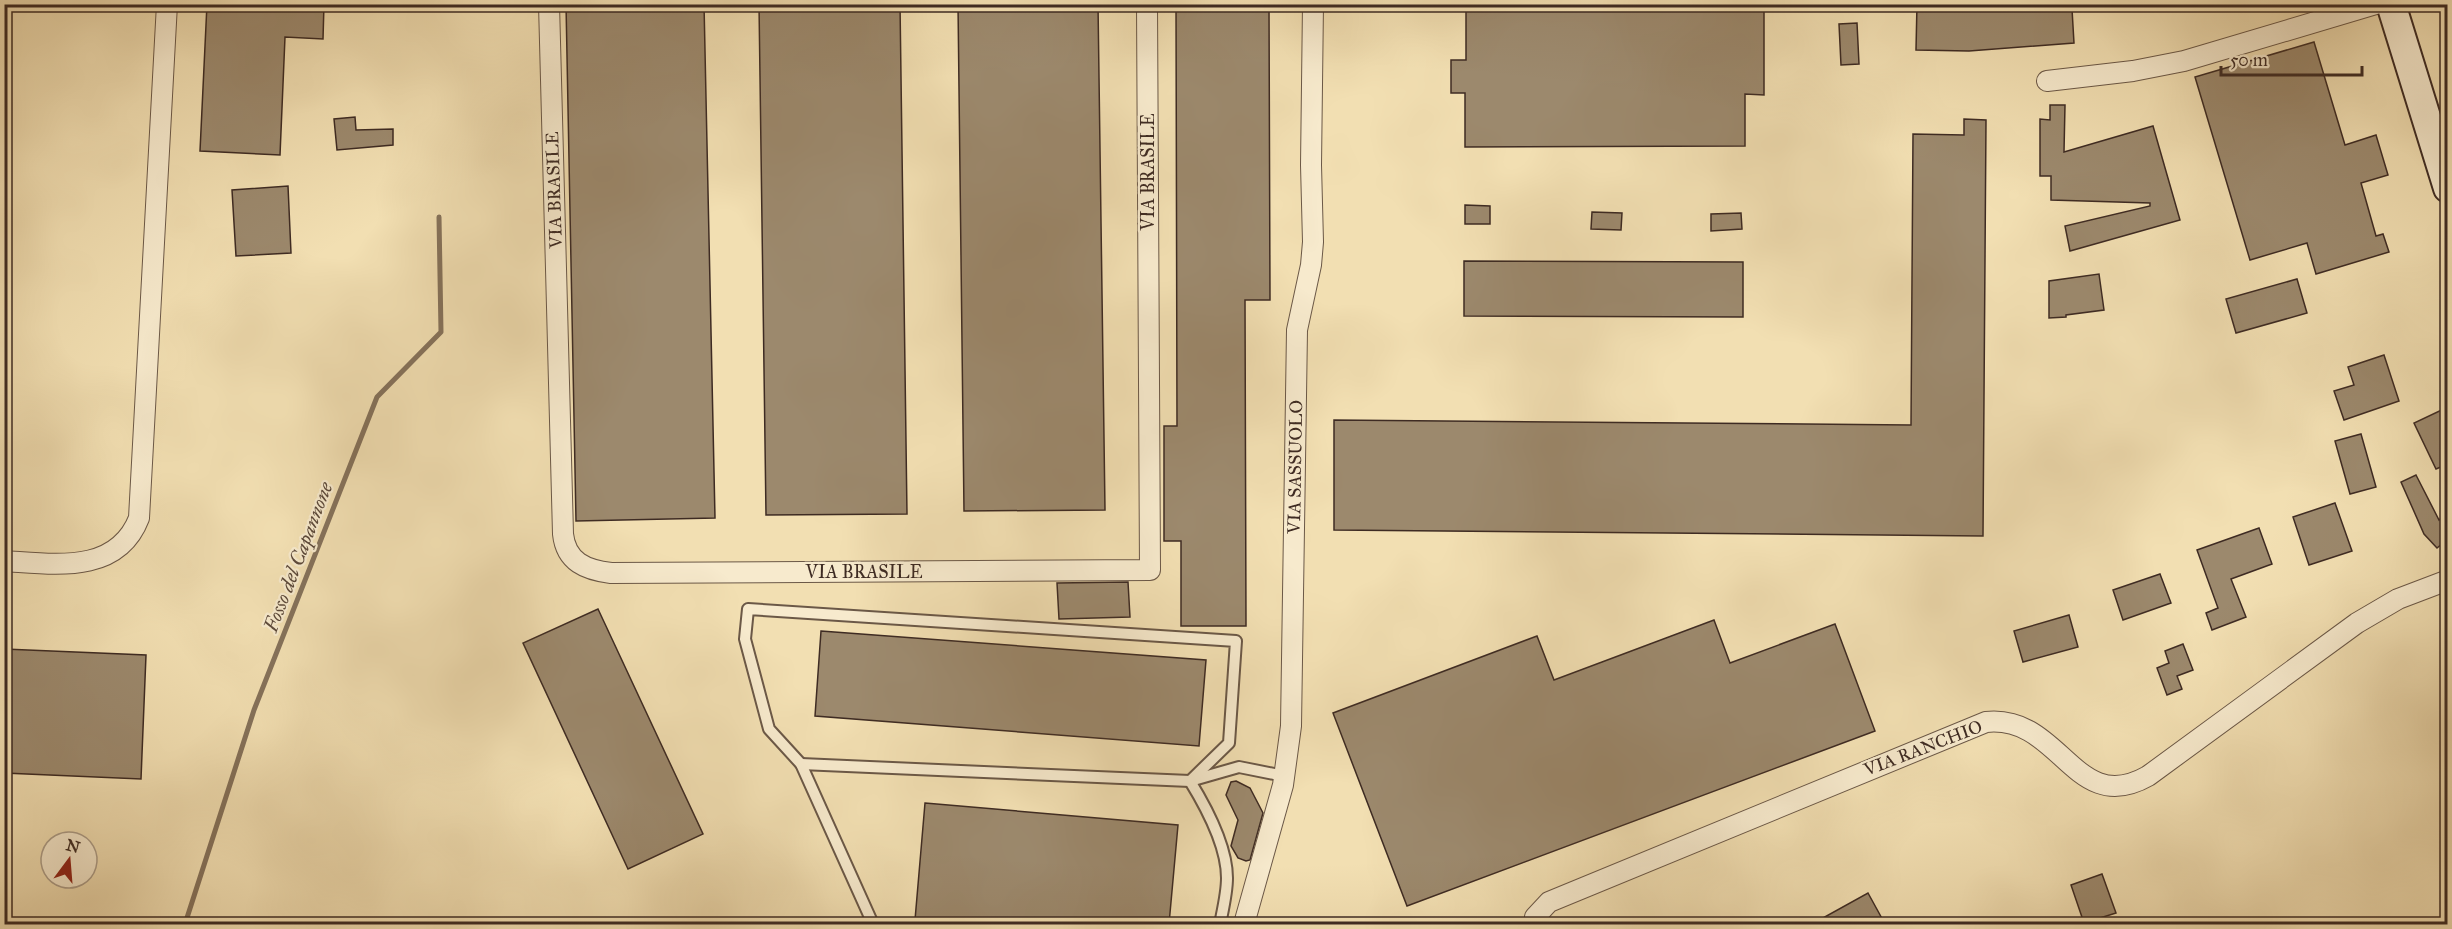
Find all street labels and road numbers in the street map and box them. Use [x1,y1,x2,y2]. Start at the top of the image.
street label: VIA BRASILE [1137,113,1159,232]
street label: VIA BRASILE [541,131,567,250]
street label: VIA SASSUOLO [1283,400,1307,535]
street label: VIA BRASILE [804,561,923,583]
street label: VIA RANCHIO [1860,715,1985,781]

